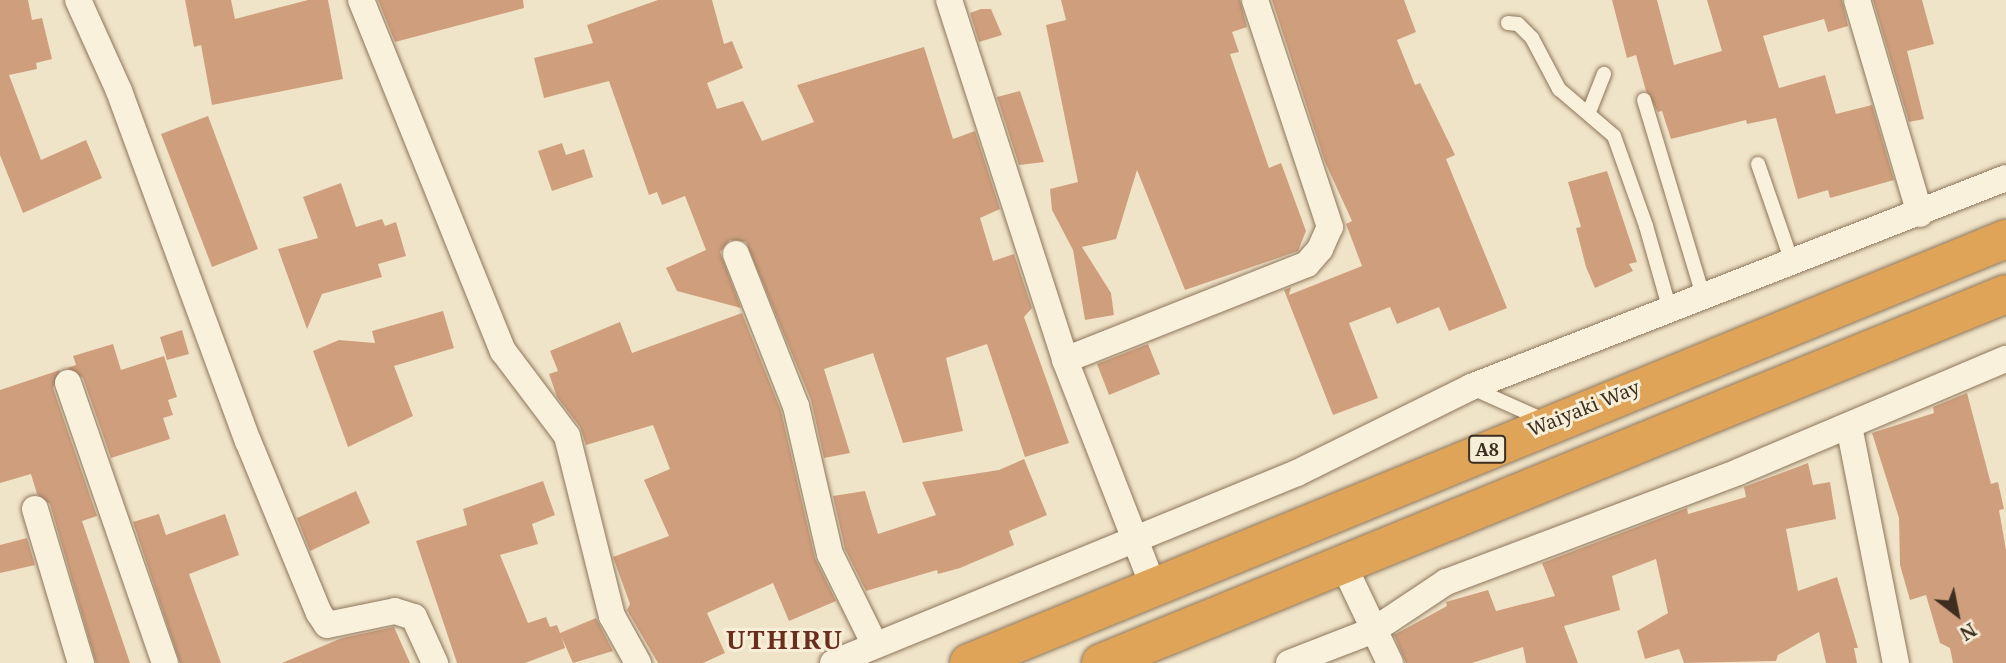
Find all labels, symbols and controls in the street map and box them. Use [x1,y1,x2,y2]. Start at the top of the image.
street label: Waiyaki Way [1525,376,1643,442]
road number: A8 [1468,434,1506,463]
north arrow [1922,579,1992,649]
text: N [1955,617,1981,647]
district label: UTHIRU [727,624,843,656]

